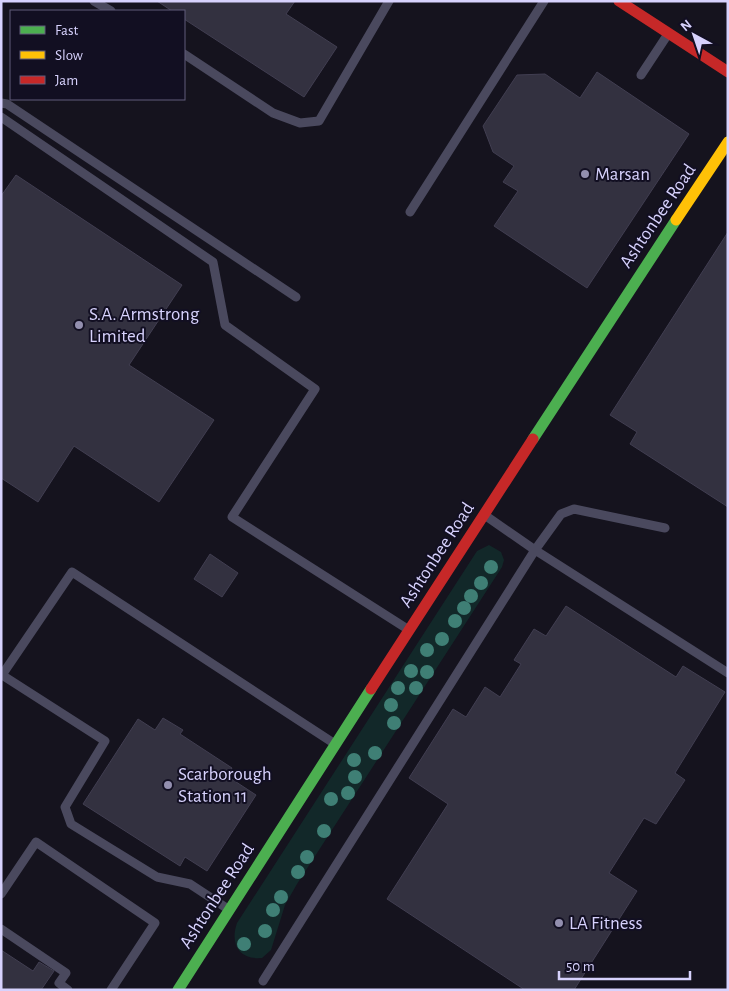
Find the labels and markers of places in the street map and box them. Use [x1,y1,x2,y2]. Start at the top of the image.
place label: Marsan [595,165,650,184]
marker: Marsan [579,168,591,180]
place label: S.A. Armstrong Limited [89,305,200,346]
marker: S.A. Armstrong Limited [73,319,85,331]
place label: Scarborough Station 11 [178,765,272,806]
marker: Scarborough Station 11 [162,779,174,791]
place label: LA Fitness [569,914,643,933]
marker: LA Fitness [553,917,565,929]

